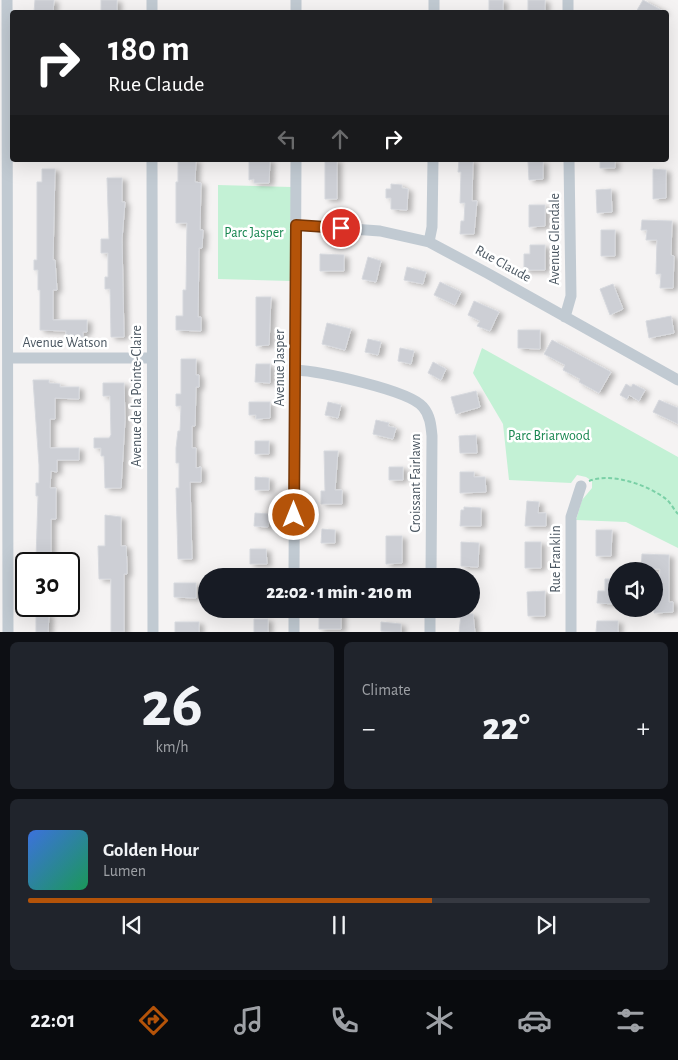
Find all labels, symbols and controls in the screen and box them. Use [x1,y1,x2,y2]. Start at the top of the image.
icon: right [25,30,90,95]
text: 180 m [108,32,190,67]
text: Rue Claude [108,73,205,95]
icon: left [273,125,301,153]
icon: ahead [326,125,354,153]
icon: right [379,125,407,153]
street label: Avenue Glendale [548,193,562,285]
pin [320,207,362,249]
icon: arrive [327,214,355,242]
park label: Parc Jasper [224,226,284,240]
street label: Rue Claude [473,243,533,285]
street label: Avenue de la Pointe-Claire [130,325,144,467]
street label: Avenue Jasper [273,329,287,406]
street label: Avenue Watson [23,336,107,350]
park label: Parc Briarwood [508,429,590,443]
street label: Croissant Fairlawn [409,434,423,532]
position arrow [267,488,319,540]
street label: Rue Franklin [549,525,563,593]
speed limit sign: 30 [15,552,80,617]
map controls [608,562,663,617]
button: sound [608,562,663,617]
text: 22:02 · 1 min · 210 m [266,583,412,602]
text: 26 [141,673,203,738]
text: Climate [362,682,411,698]
text: 22° [482,709,530,747]
text: − [362,715,375,743]
text: + [637,715,650,743]
text: km/h [155,739,189,755]
text: Golden Hour [103,841,199,860]
text: Lumen [103,863,146,879]
icon: previous [118,911,146,939]
icon: pause [325,911,353,939]
icon: next [532,911,560,939]
icon: directions [136,1003,171,1038]
icon: music [231,1003,266,1038]
icon: phone [327,1003,362,1038]
icon: climate [422,1003,457,1038]
icon: car [517,1003,552,1038]
icon: filters [613,1003,648,1038]
text: 22:01 [30,1009,75,1031]

